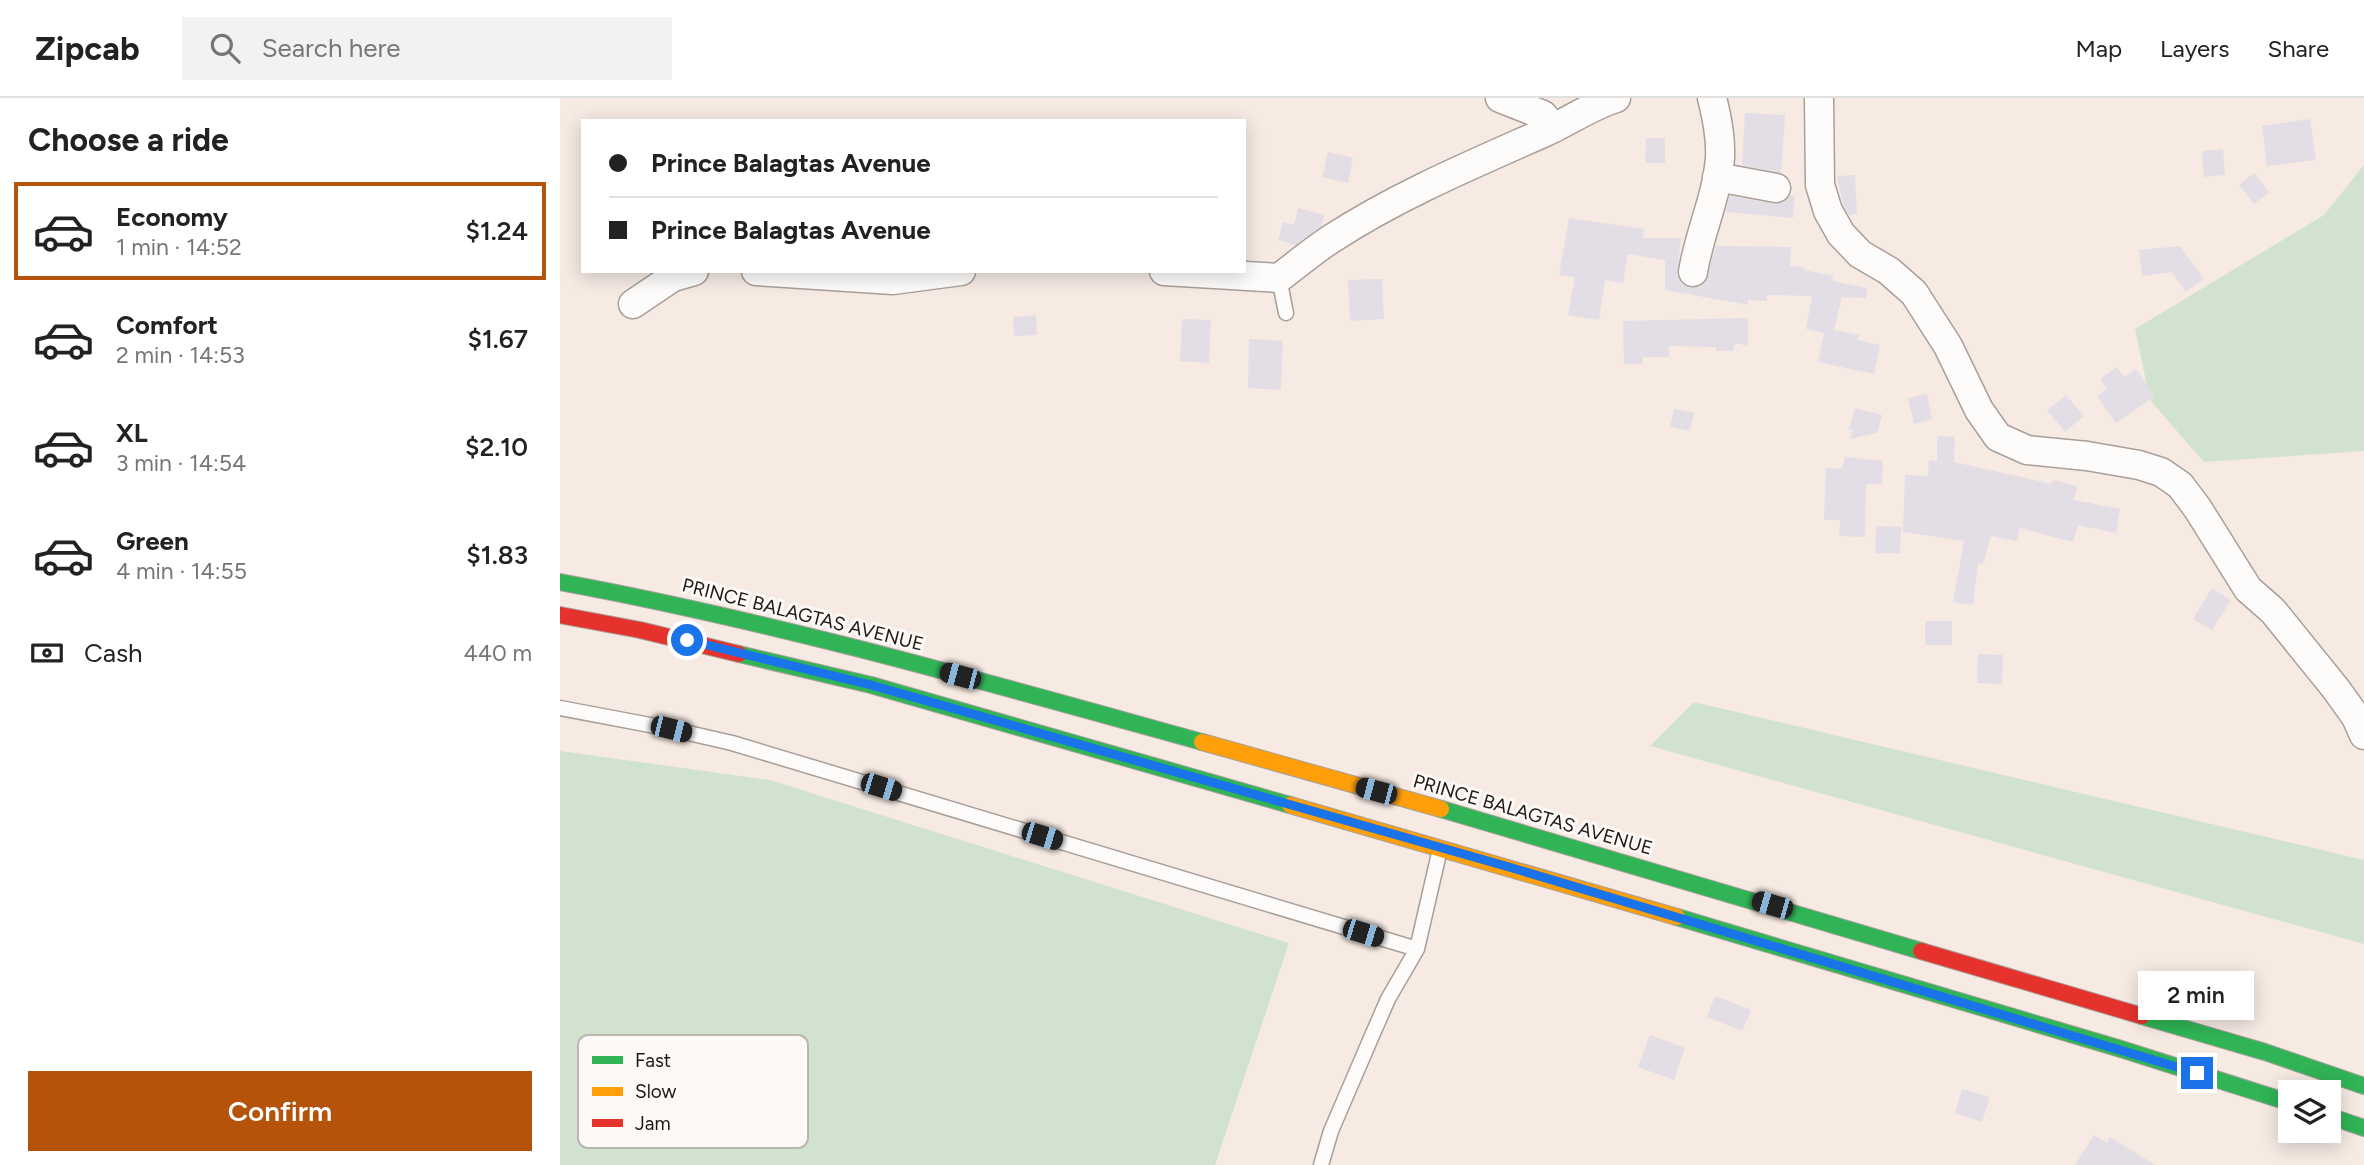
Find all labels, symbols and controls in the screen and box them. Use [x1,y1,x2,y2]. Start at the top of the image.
search box [182,17,672,80]
text: Zipcab [35,29,140,68]
icon: search [206,29,244,67]
text: Search here [262,32,401,64]
text: Map [2075,34,2122,63]
text: Layers [2160,34,2229,63]
text: Share [2267,34,2329,63]
text: Choose a ride [28,121,229,159]
text: Prince Balagtas Avenue [651,147,931,179]
icon: car [32,200,95,263]
text: Economy [116,201,228,233]
text: Prince Balagtas Avenue [651,214,931,246]
text: $1.24 [465,215,528,247]
text: 1 min · 14:52 [116,233,242,261]
icon: car [32,308,95,371]
text: Comfort [116,309,218,341]
text: $1.67 [467,323,528,355]
text: 2 min · 14:53 [116,341,245,369]
icon: car [32,416,95,479]
text: XL [116,417,148,449]
text: $2.10 [465,431,528,463]
text: 3 min · 14:54 [116,449,246,477]
icon: car [32,524,95,587]
text: Green [116,525,189,557]
text: $1.83 [466,539,528,571]
text: 4 min · 14:55 [116,557,247,585]
street label: PRINCE BALAGTAS AVENUE [680,573,926,656]
route start [671,624,703,656]
icon: cash [28,634,66,672]
text: Cash [84,637,143,669]
text: 440 m [463,639,532,667]
car [937,660,984,692]
car [649,714,694,744]
street label: PRINCE BALAGTAS AVENUE [1411,769,1655,860]
car [858,771,905,803]
car [1353,775,1400,807]
car [1019,820,1066,852]
car [1749,889,1796,921]
car [1340,917,1387,949]
callout: 2 min [2139,972,2255,1020]
text: 2 min [2167,981,2225,1009]
legend [578,1035,808,1148]
text: Fast [635,1049,671,1072]
route end [2181,1057,2213,1089]
button: Confirm [28,1071,532,1151]
text: Slow [635,1080,677,1103]
map controls [2278,1080,2341,1143]
button: layers [2278,1080,2341,1143]
text: Jam [635,1112,671,1135]

